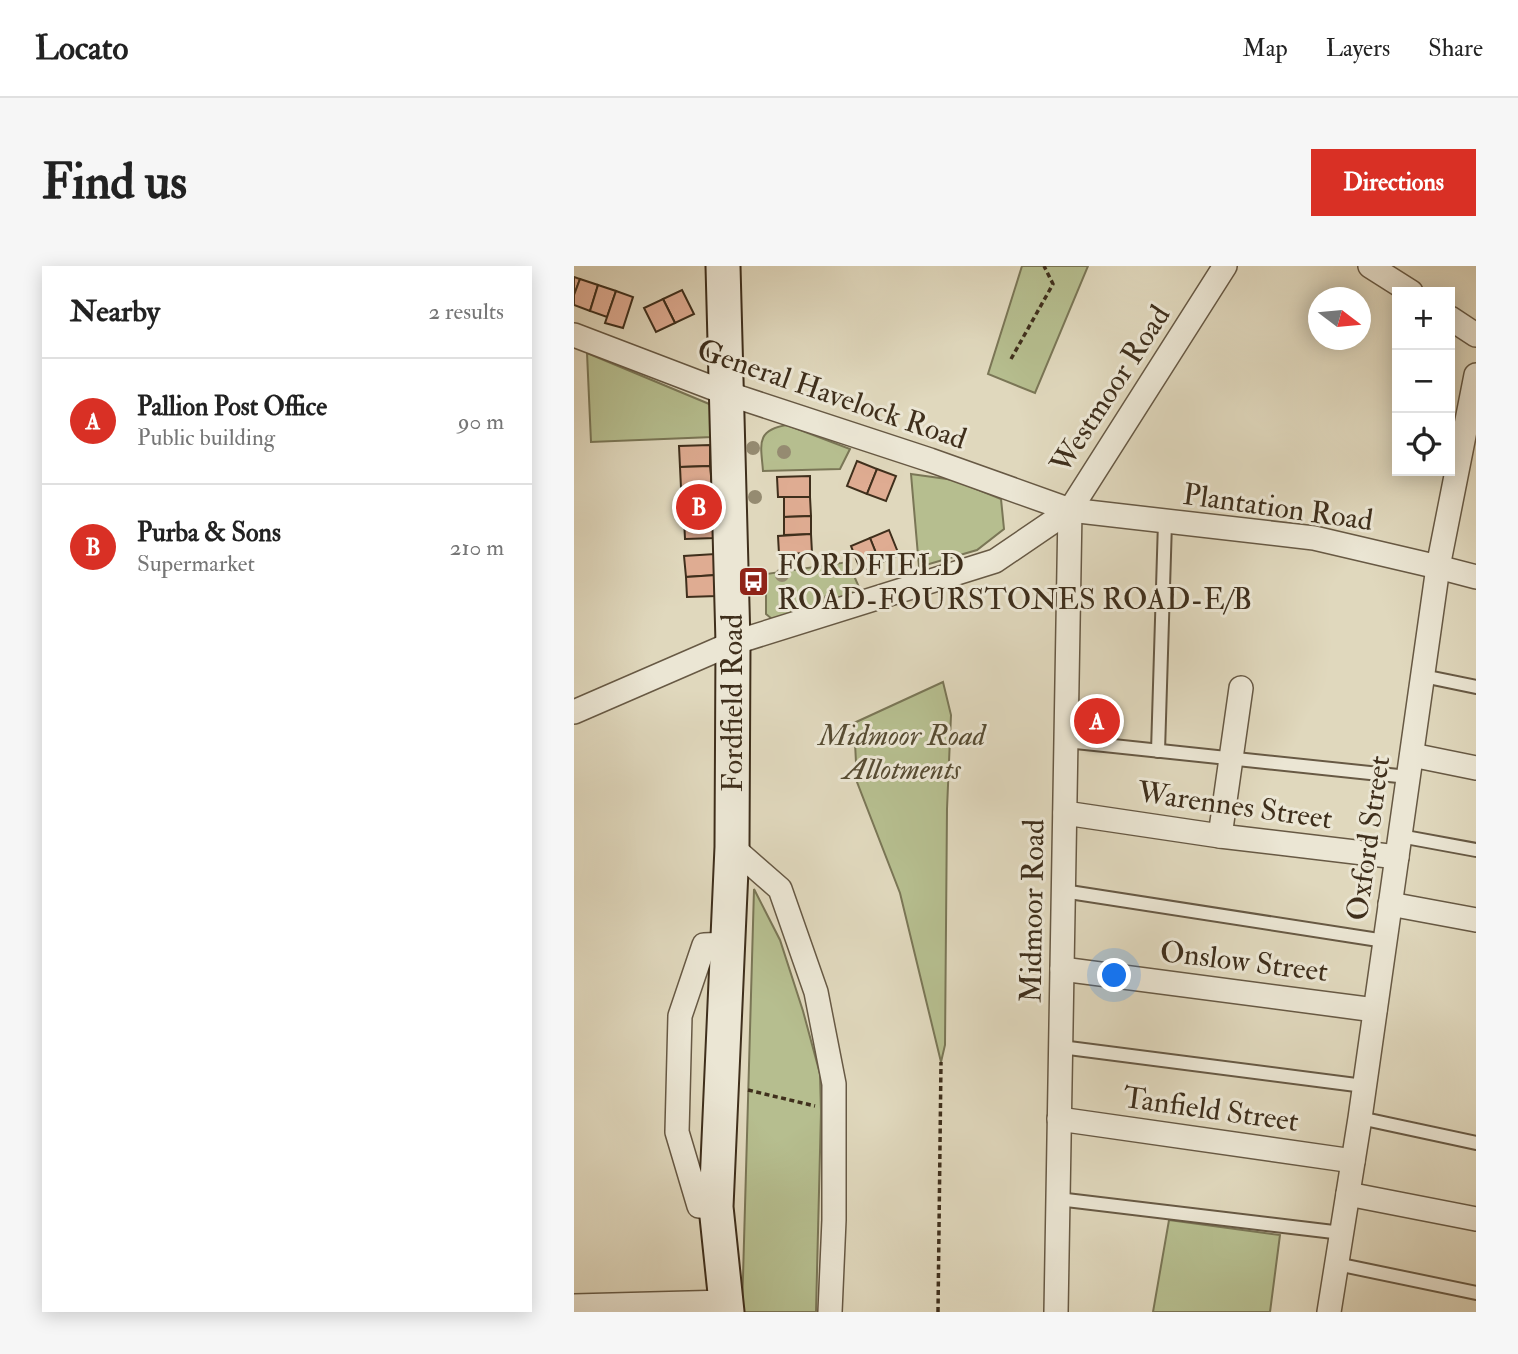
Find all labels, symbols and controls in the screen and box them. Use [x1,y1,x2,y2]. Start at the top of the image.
text: Locato [35,28,128,69]
text: Map [1243,33,1288,64]
text: Layers [1326,33,1390,64]
text: Share [1428,33,1483,64]
button: Directions [1311,149,1476,216]
text: Find us [42,152,187,213]
north arrow [1308,287,1371,350]
map controls [1392,287,1455,476]
button: + [1392,287,1455,350]
text: Nearby [70,293,160,330]
text: 2 results [429,297,504,326]
street label: Westmoor Road [1042,298,1179,481]
street label: General Havelock Road [692,331,972,458]
button: − [1392,350,1455,413]
text: Pallion Post Office [137,391,327,423]
text: A [86,407,100,436]
text: 90 m [458,407,504,436]
button: locate [1392,413,1455,476]
text: Public building [137,423,275,452]
street label: Plantation Road [1181,476,1376,539]
pin: B [676,481,722,533]
text: Purba & Sons [137,517,281,549]
text: B [85,533,101,562]
text: 210 m [450,533,504,562]
place label: FORDFIELD ROAD-FOURSTONES ROAD-E/B [777,547,1252,618]
text: Supermarket [137,549,255,578]
bus stop icon: FORDFIELD ROAD-FOURSTONES ROAD-E/B [737,565,771,599]
street label: Fordfield Road [714,613,751,792]
pin: A [1074,695,1120,747]
park label: Midmoor Road Allotments [817,717,988,788]
street label: Oxford Street [1339,753,1398,923]
street label: Warennes Street [1134,773,1335,838]
street label: Midmoor Road [1012,819,1053,1003]
street label: Onslow Street [1158,933,1330,990]
your location [1097,958,1131,992]
street label: Tanfield Street [1121,1079,1301,1140]

